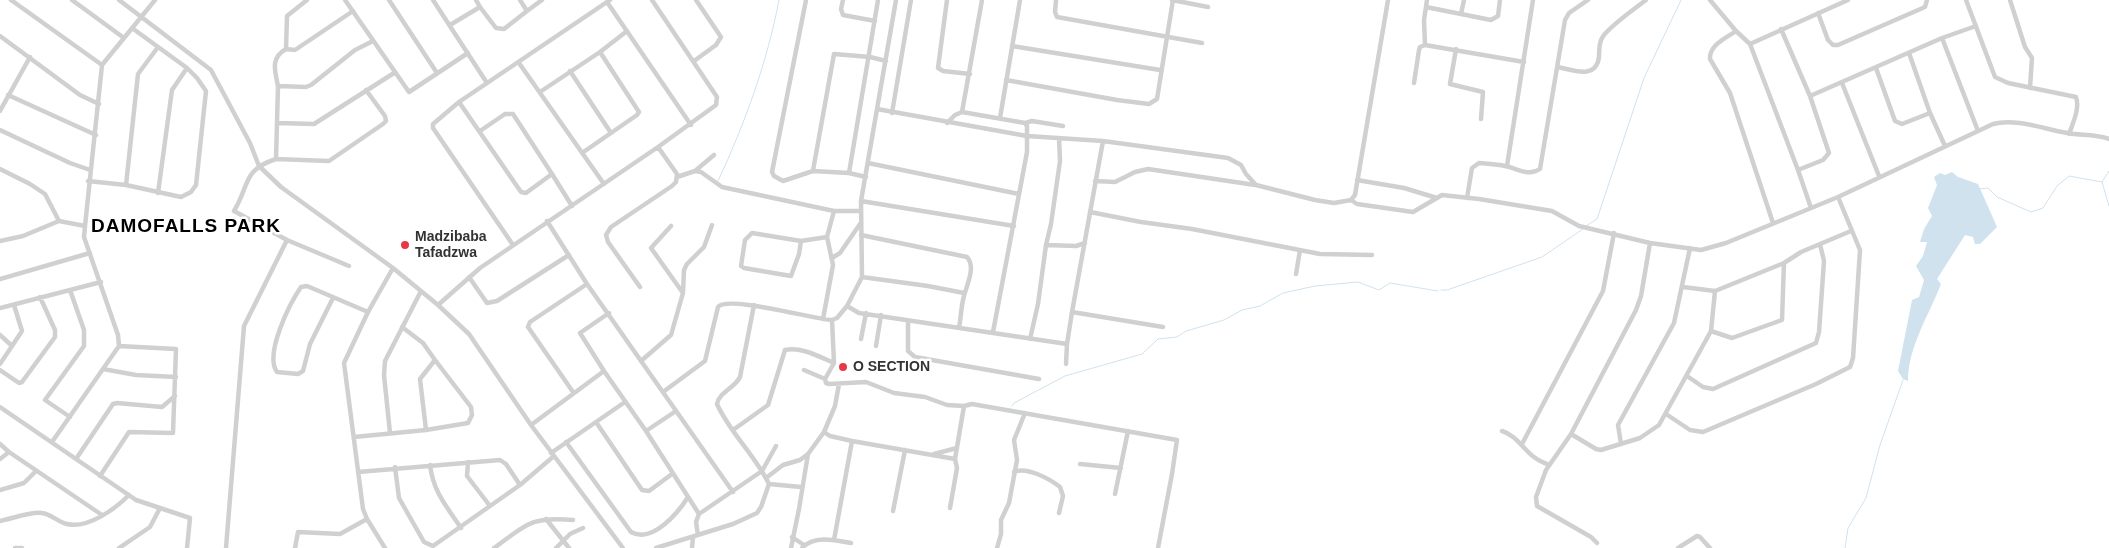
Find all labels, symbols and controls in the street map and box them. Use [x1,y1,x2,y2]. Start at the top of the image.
district label: DAMOFALLS PARK [89,216,283,238]
place label: Madzibaba Tafadzwa [415,229,487,262]
marker: Madzibaba Tafadzwa [399,239,411,251]
place label: O SECTION [853,359,930,375]
marker: O SECTION [837,361,849,373]

